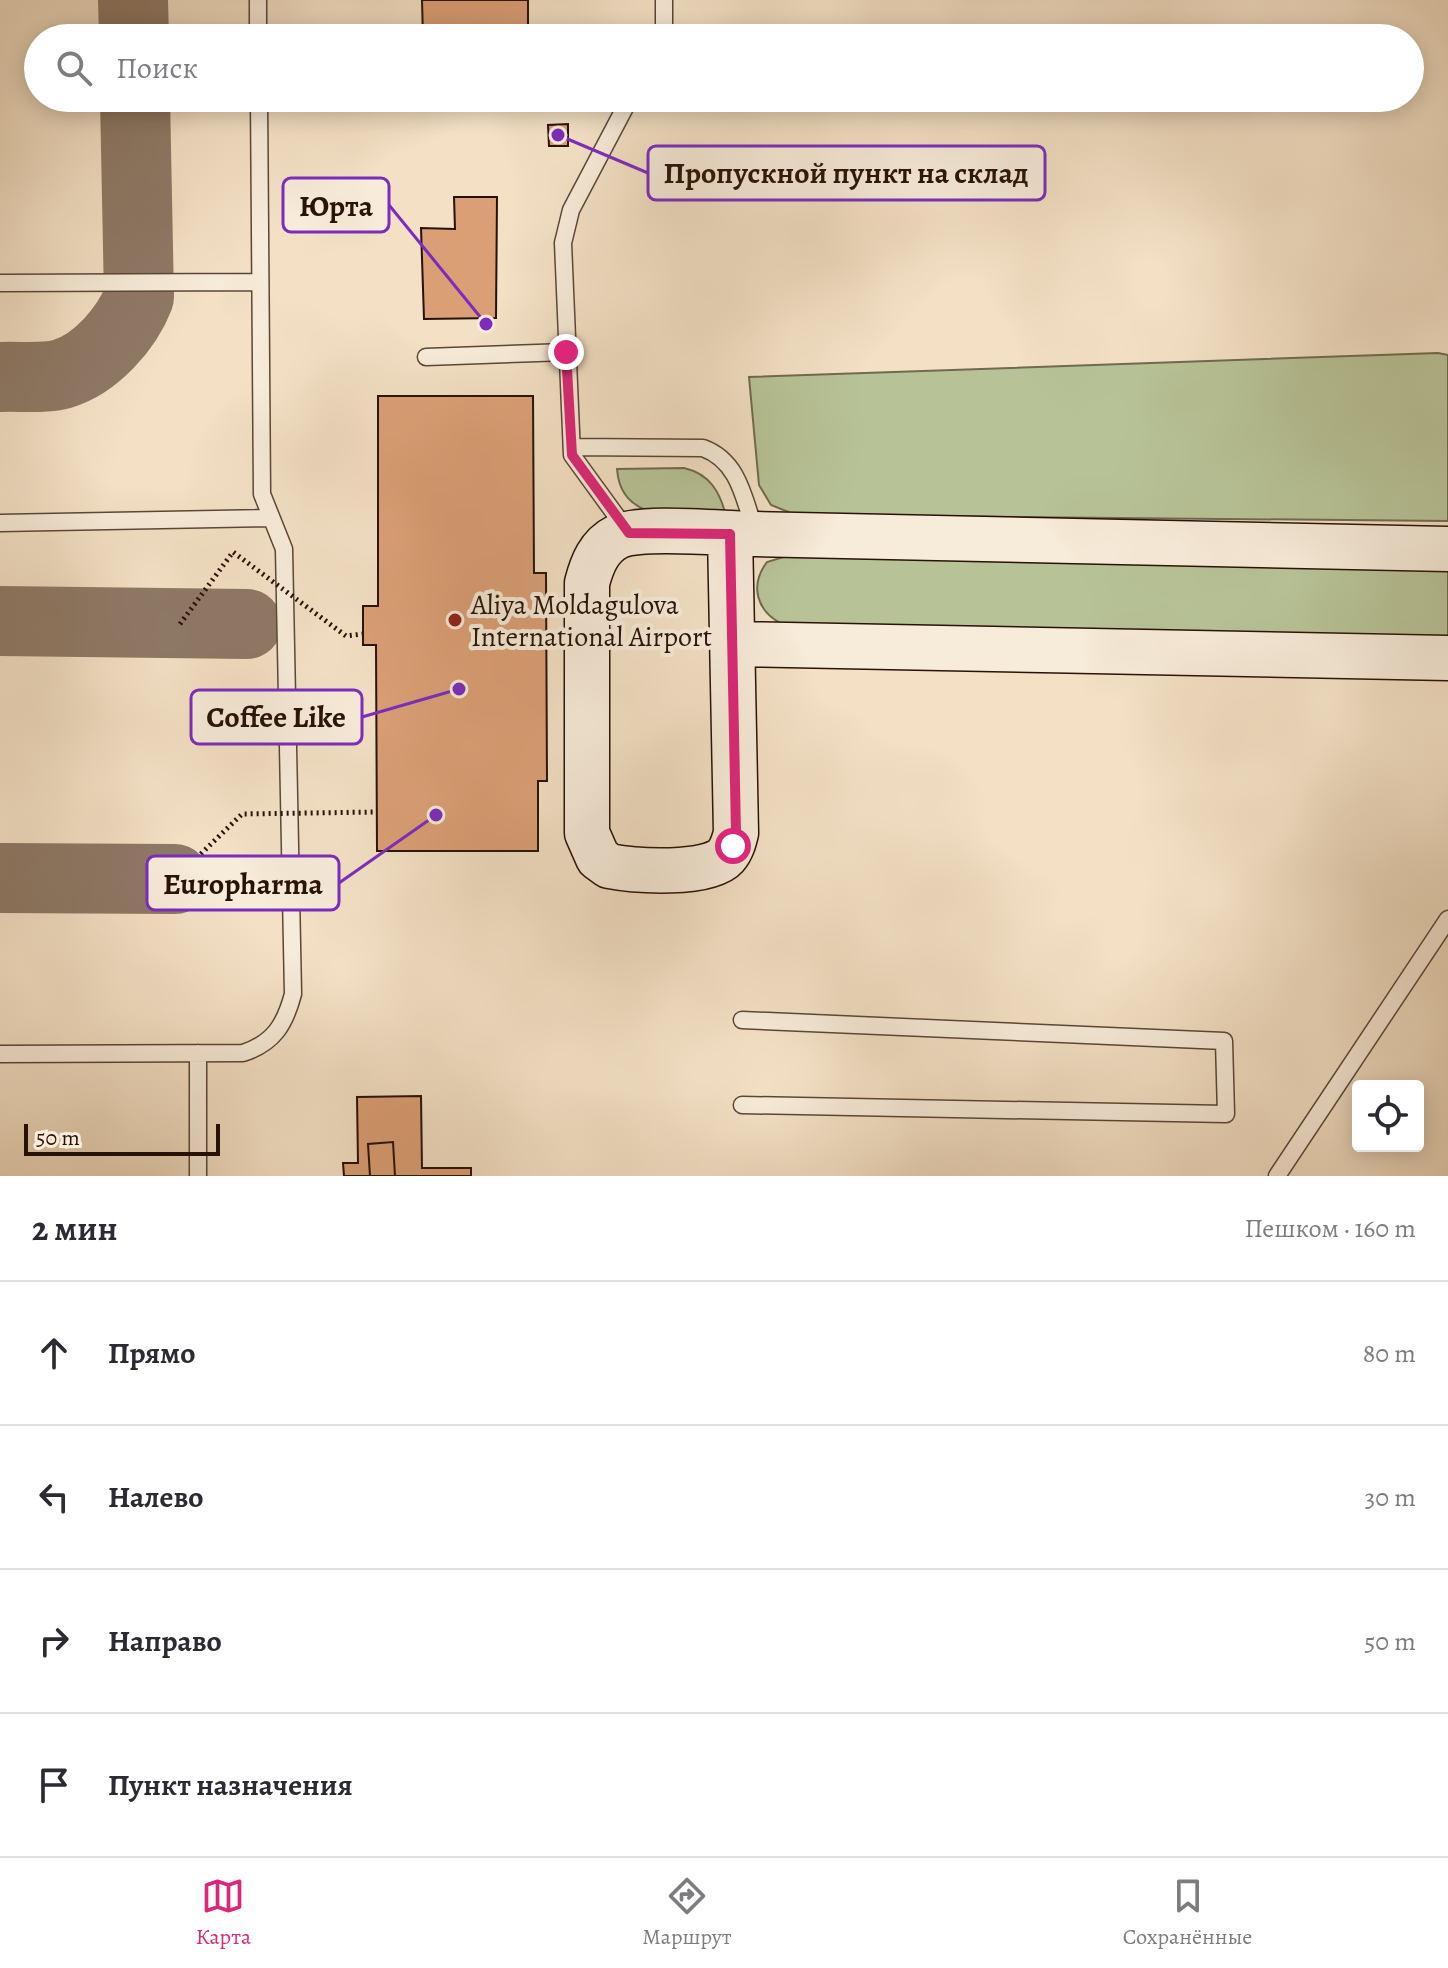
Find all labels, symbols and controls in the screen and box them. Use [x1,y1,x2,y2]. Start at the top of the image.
search box [24,24,1424,112]
icon: search [52,46,96,90]
text: Поиск [116,48,198,88]
callout: Пропускной пункт на склад [648,146,1045,200]
text: Пропускной пункт на склад [664,153,1028,193]
callout: Юрта [283,178,389,232]
text: Юрта [299,186,374,226]
route end [548,334,584,370]
place label: Aliya Moldagulova International Airport [470,586,712,656]
marker: Aliya Moldagulova International Airport [446,611,464,629]
callout: Coffee Like [191,690,362,744]
text: Coffee Like [206,697,346,737]
route start [715,828,751,864]
callout: Europharma [147,856,339,910]
text: Europharma [163,864,324,904]
map controls [1352,1080,1424,1152]
button: locate [1352,1080,1424,1152]
scale bar [24,1120,220,1156]
text: 50 m [36,1123,80,1153]
text: 2 мин [32,1205,118,1252]
text: Пешком · 160 m [1244,1211,1416,1246]
icon: ahead [32,1331,76,1375]
text: Прямо [108,1333,195,1373]
text: 80 m [1363,1336,1416,1371]
icon: left [32,1475,76,1519]
text: Налево [108,1477,203,1517]
text: 30 m [1365,1480,1416,1515]
icon: right [32,1619,76,1663]
text: Направо [108,1621,222,1661]
text: 50 m [1364,1624,1416,1659]
icon: arrive [32,1763,76,1807]
text: Пункт назначения [108,1765,353,1805]
tab: Карта [196,1874,251,1952]
tab: Маршрут [642,1874,731,1952]
tab: Сохранённые [1123,1874,1252,1952]

